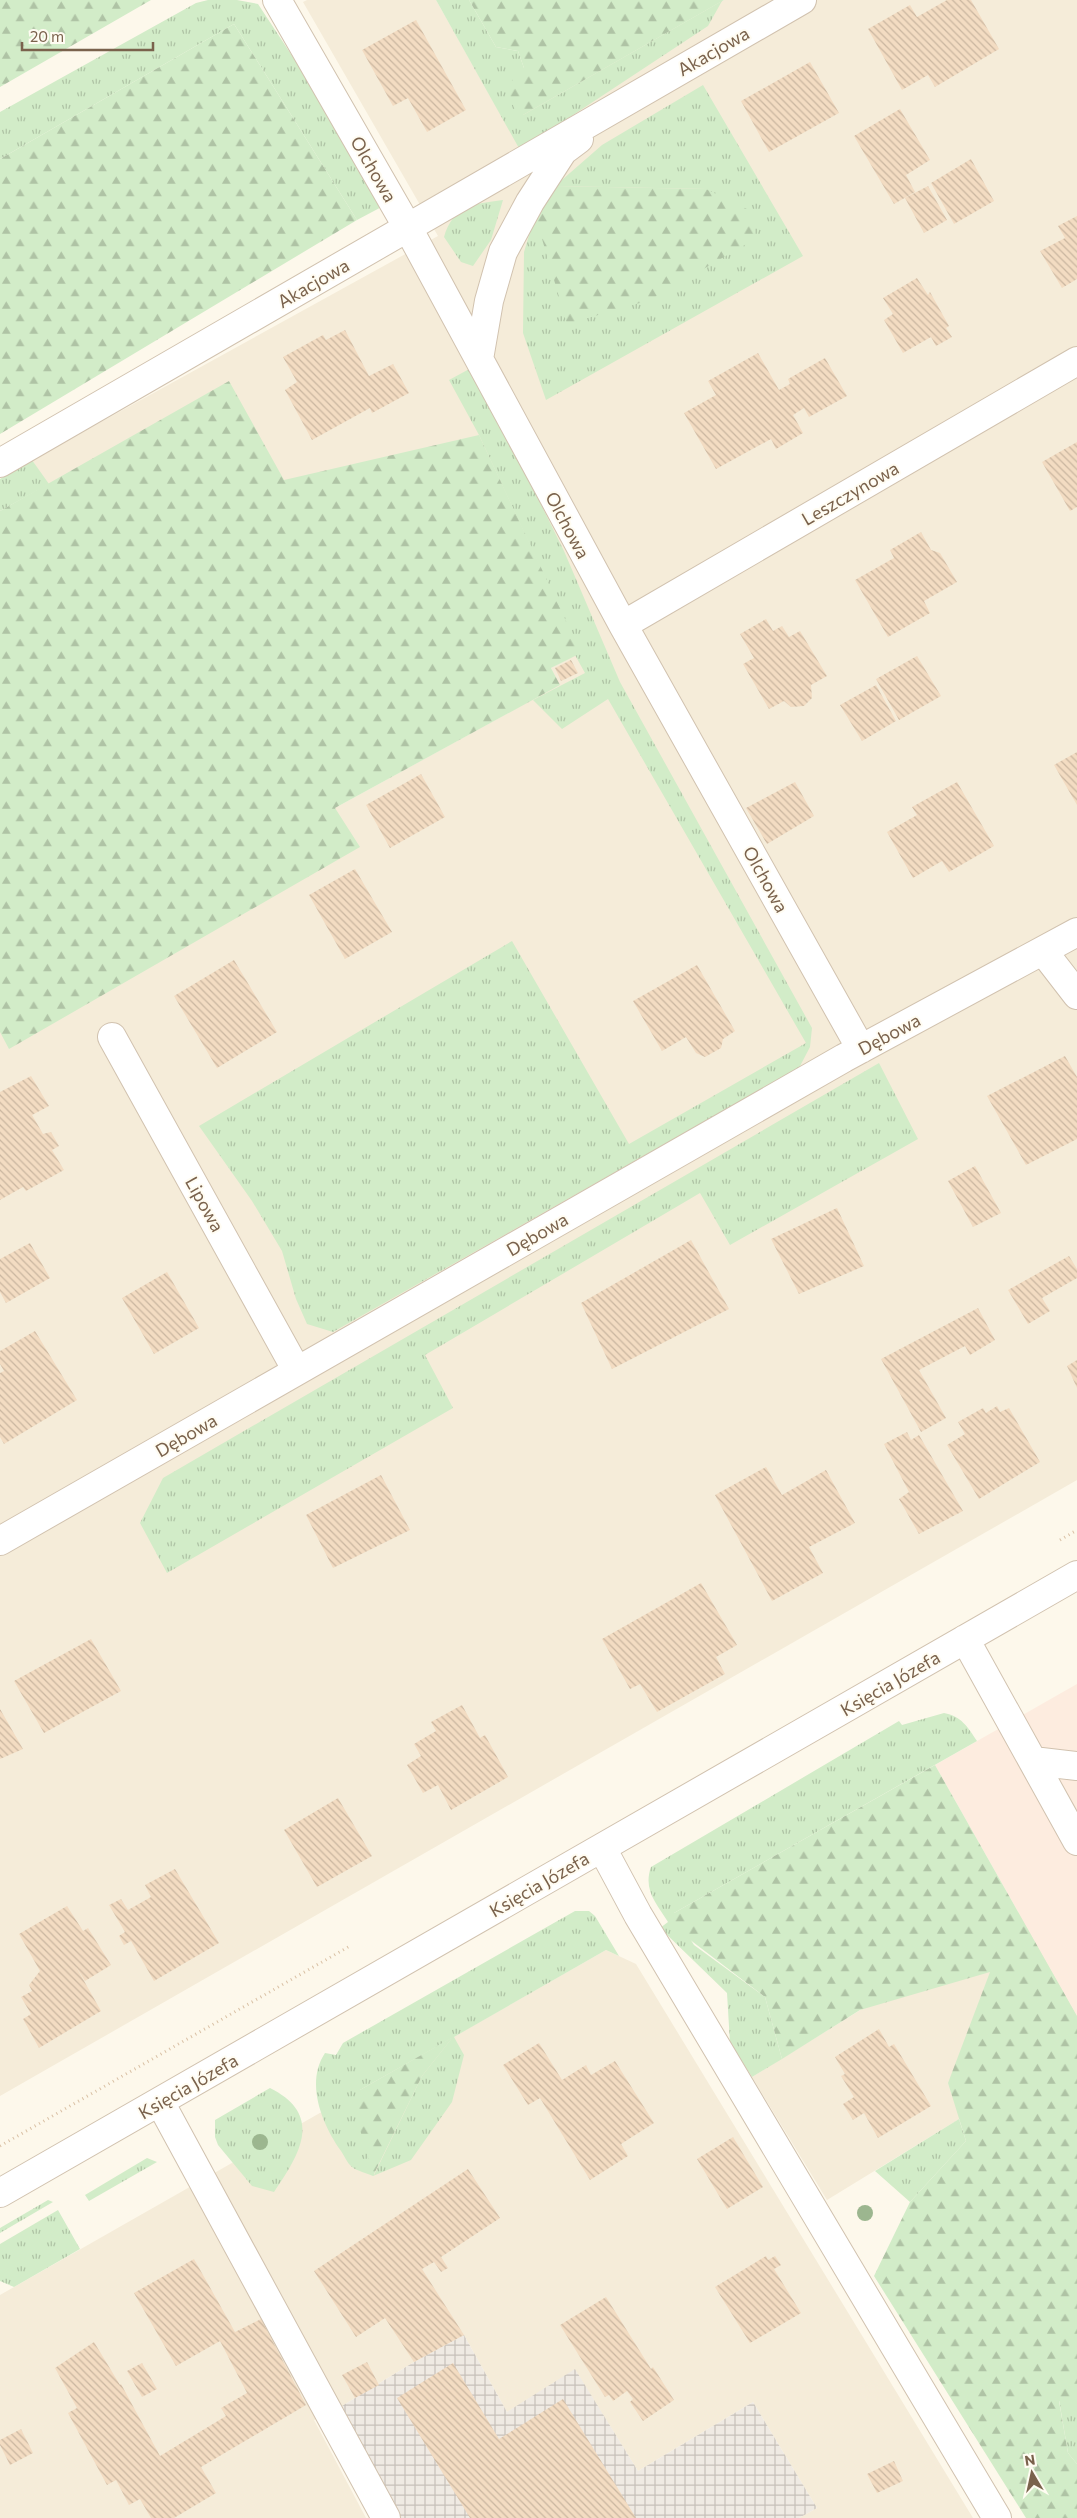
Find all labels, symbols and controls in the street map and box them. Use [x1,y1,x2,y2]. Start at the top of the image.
scale bar [22,20,154,52]
street label: Akacjowa [673,22,753,80]
text: 20 m [30,27,64,45]
street label: Olchowa [346,132,402,206]
street label: Akacjowa [273,254,353,312]
street label: Leszczynowa [798,456,902,530]
street label: Olchowa [541,488,595,562]
street label: Olchowa [739,842,793,916]
street label: Dębowa [854,1008,924,1060]
street label: Lipowa [181,1173,229,1235]
street label: Dębowa [502,1208,572,1260]
street label: Dębowa [151,1409,221,1461]
street label: Księcia Józefa [836,1646,944,1720]
street label: Księcia Józefa [485,1847,593,1921]
street label: Księcia Józefa [134,2049,242,2123]
north arrow [1007,2448,1057,2498]
text: N [1023,2450,1036,2469]

